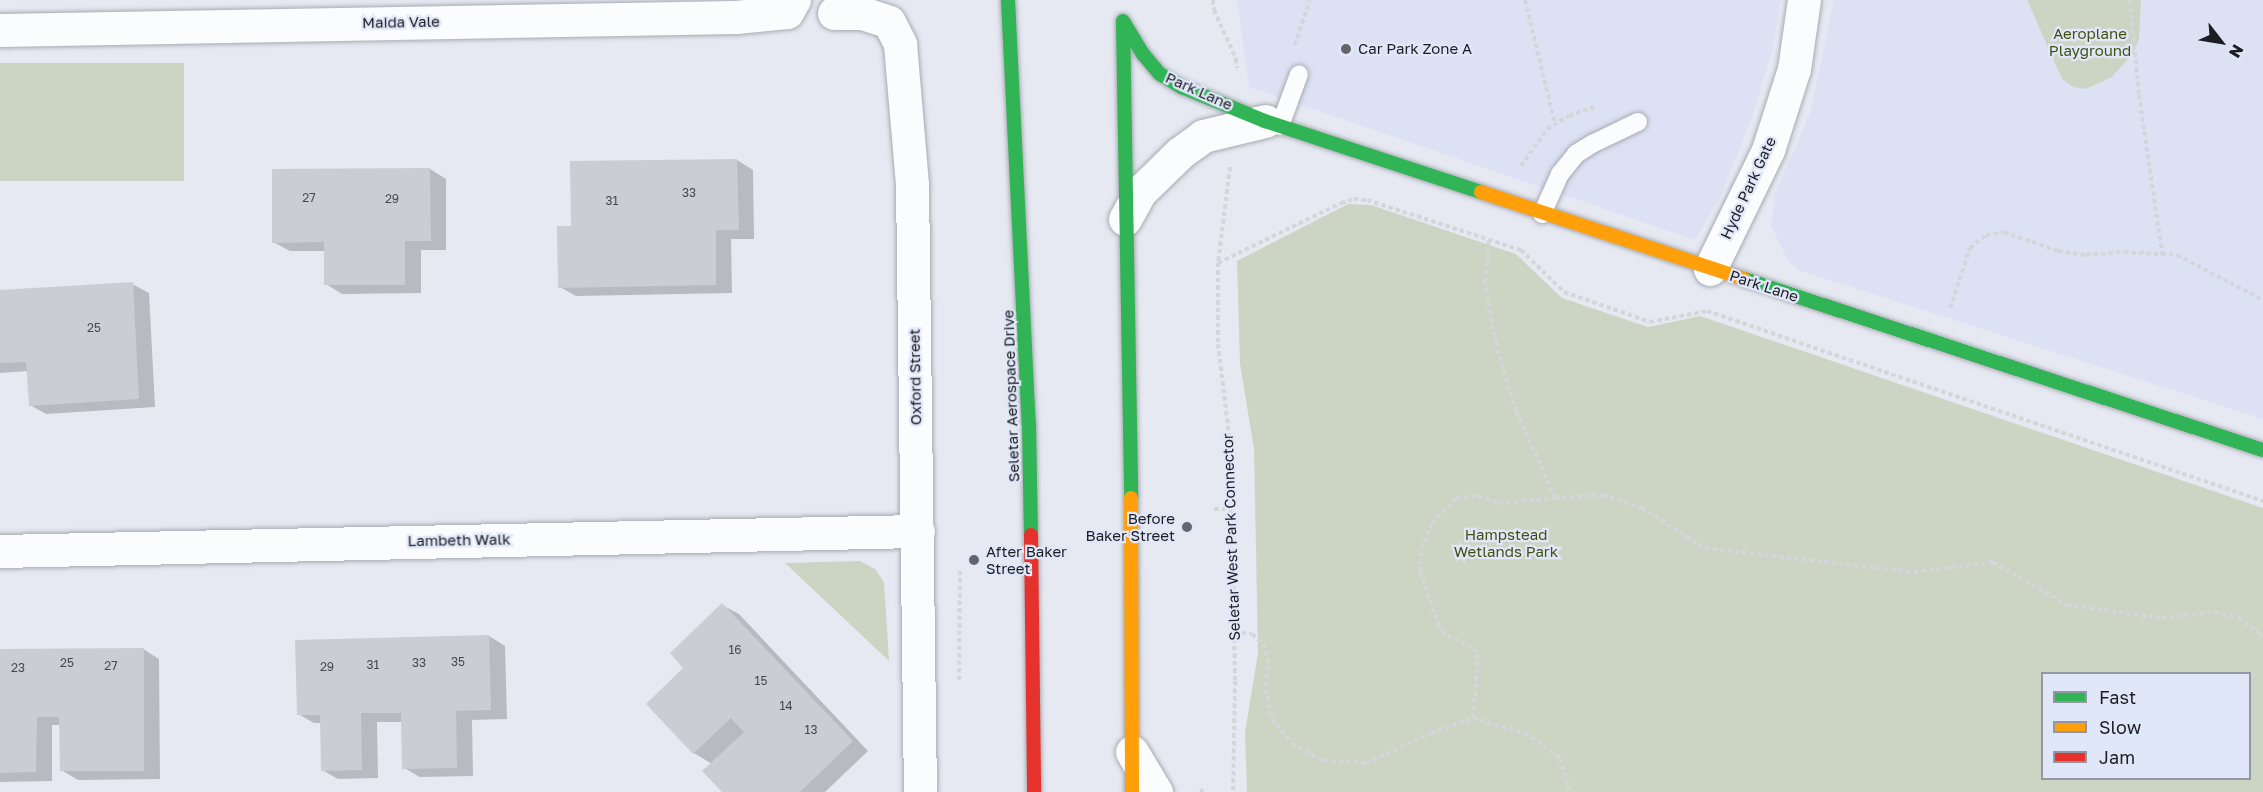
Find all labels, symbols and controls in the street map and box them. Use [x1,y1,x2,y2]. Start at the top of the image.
street label: Maida Vale [362,12,440,32]
north arrow [2191,12,2251,72]
park label: Aeroplane Playground [2049,24,2131,59]
place label: Car Park Zone A [1358,40,1472,58]
text: N [2225,41,2248,62]
marker: Car Park Zone A [1339,42,1353,56]
street label: Park Lane [1163,68,1235,114]
street label: Hyde Park Gate [1716,134,1780,242]
house number: 33 [682,186,696,200]
house number: 27 [302,191,316,205]
house number: 29 [385,192,399,206]
house number: 31 [606,194,618,208]
street label: Park Lane [1727,266,1801,306]
street label: Seletar Aerospace Drive [999,310,1023,482]
house number: 25 [87,321,101,335]
street label: Oxford Street [905,329,925,425]
street label: Seletar West Park Connector [1218,433,1244,641]
place label: Before Baker Street [1086,509,1175,544]
marker: Before Baker Street [1180,520,1194,534]
park label: Hampstead Wetlands Park [1454,525,1558,560]
street label: Lambeth Walk [407,530,511,550]
place label: After Baker Street [986,542,1067,577]
marker: After Baker Street [967,553,981,567]
house number: 16 [728,643,742,657]
house number: 35 [451,655,465,669]
house number: 25 [60,656,74,670]
house number: 33 [412,656,426,670]
house number: 31 [367,658,379,672]
house number: 27 [104,659,118,673]
house number: 29 [320,660,334,674]
house number: 23 [11,661,25,675]
legend [2041,672,2251,780]
house number: 15 [755,674,767,688]
text: Fast [2099,686,2136,708]
house number: 14 [779,699,793,713]
text: Slow [2099,716,2141,738]
house number: 13 [805,723,817,737]
text: Jam [2099,746,2135,768]

